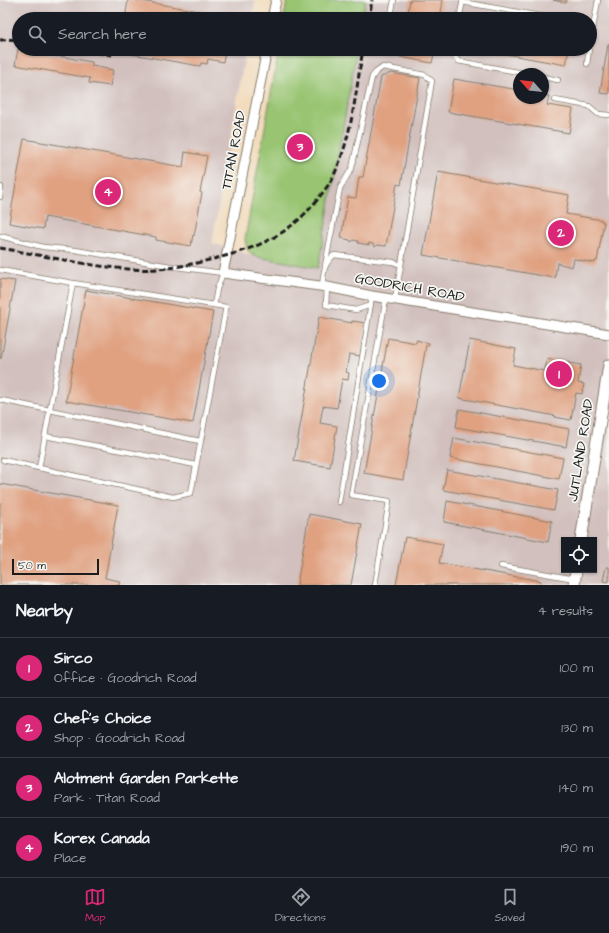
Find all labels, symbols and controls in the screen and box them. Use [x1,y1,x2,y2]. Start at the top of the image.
search box [12,12,597,56]
icon: search [26,23,48,45]
text: Search here [58,24,147,45]
north arrow [513,68,549,104]
street label: TITAN ROAD [217,109,251,192]
pin: 3 [287,132,313,162]
pin: 4 [95,177,121,207]
pin: 2 [548,218,574,248]
street label: GOODRICH ROAD [353,268,466,307]
pin: 1 [546,359,572,389]
your location [369,371,389,391]
street label: JUTLAND ROAD [563,397,599,503]
map controls [561,537,597,573]
button: locate [561,537,597,573]
scale bar [12,557,99,576]
text: 50 m [18,558,46,573]
text: Nearby [16,599,73,623]
text: 4 results [538,602,593,620]
text: Sirco [54,648,92,669]
text: 1 [28,659,30,677]
text: 100 m [560,659,593,677]
text: Office · Goodrich Road [54,669,197,687]
text: Chef's Choice [54,708,151,729]
text: 2 [25,719,33,737]
text: 130 m [561,719,593,737]
text: Shop · Goodrich Road [54,729,185,747]
text: Alotment Garden Parkette [54,768,238,789]
text: 3 [26,779,32,797]
text: 140 m [559,779,593,797]
text: Park · Titan Road [54,789,160,807]
text: Korex Canada [54,828,150,849]
text: 4 [25,839,33,857]
text: 190 m [560,839,593,857]
text: Place [54,849,86,867]
tab: Map [84,886,106,925]
tab: Directions [275,886,326,925]
tab: Saved [495,886,525,925]

